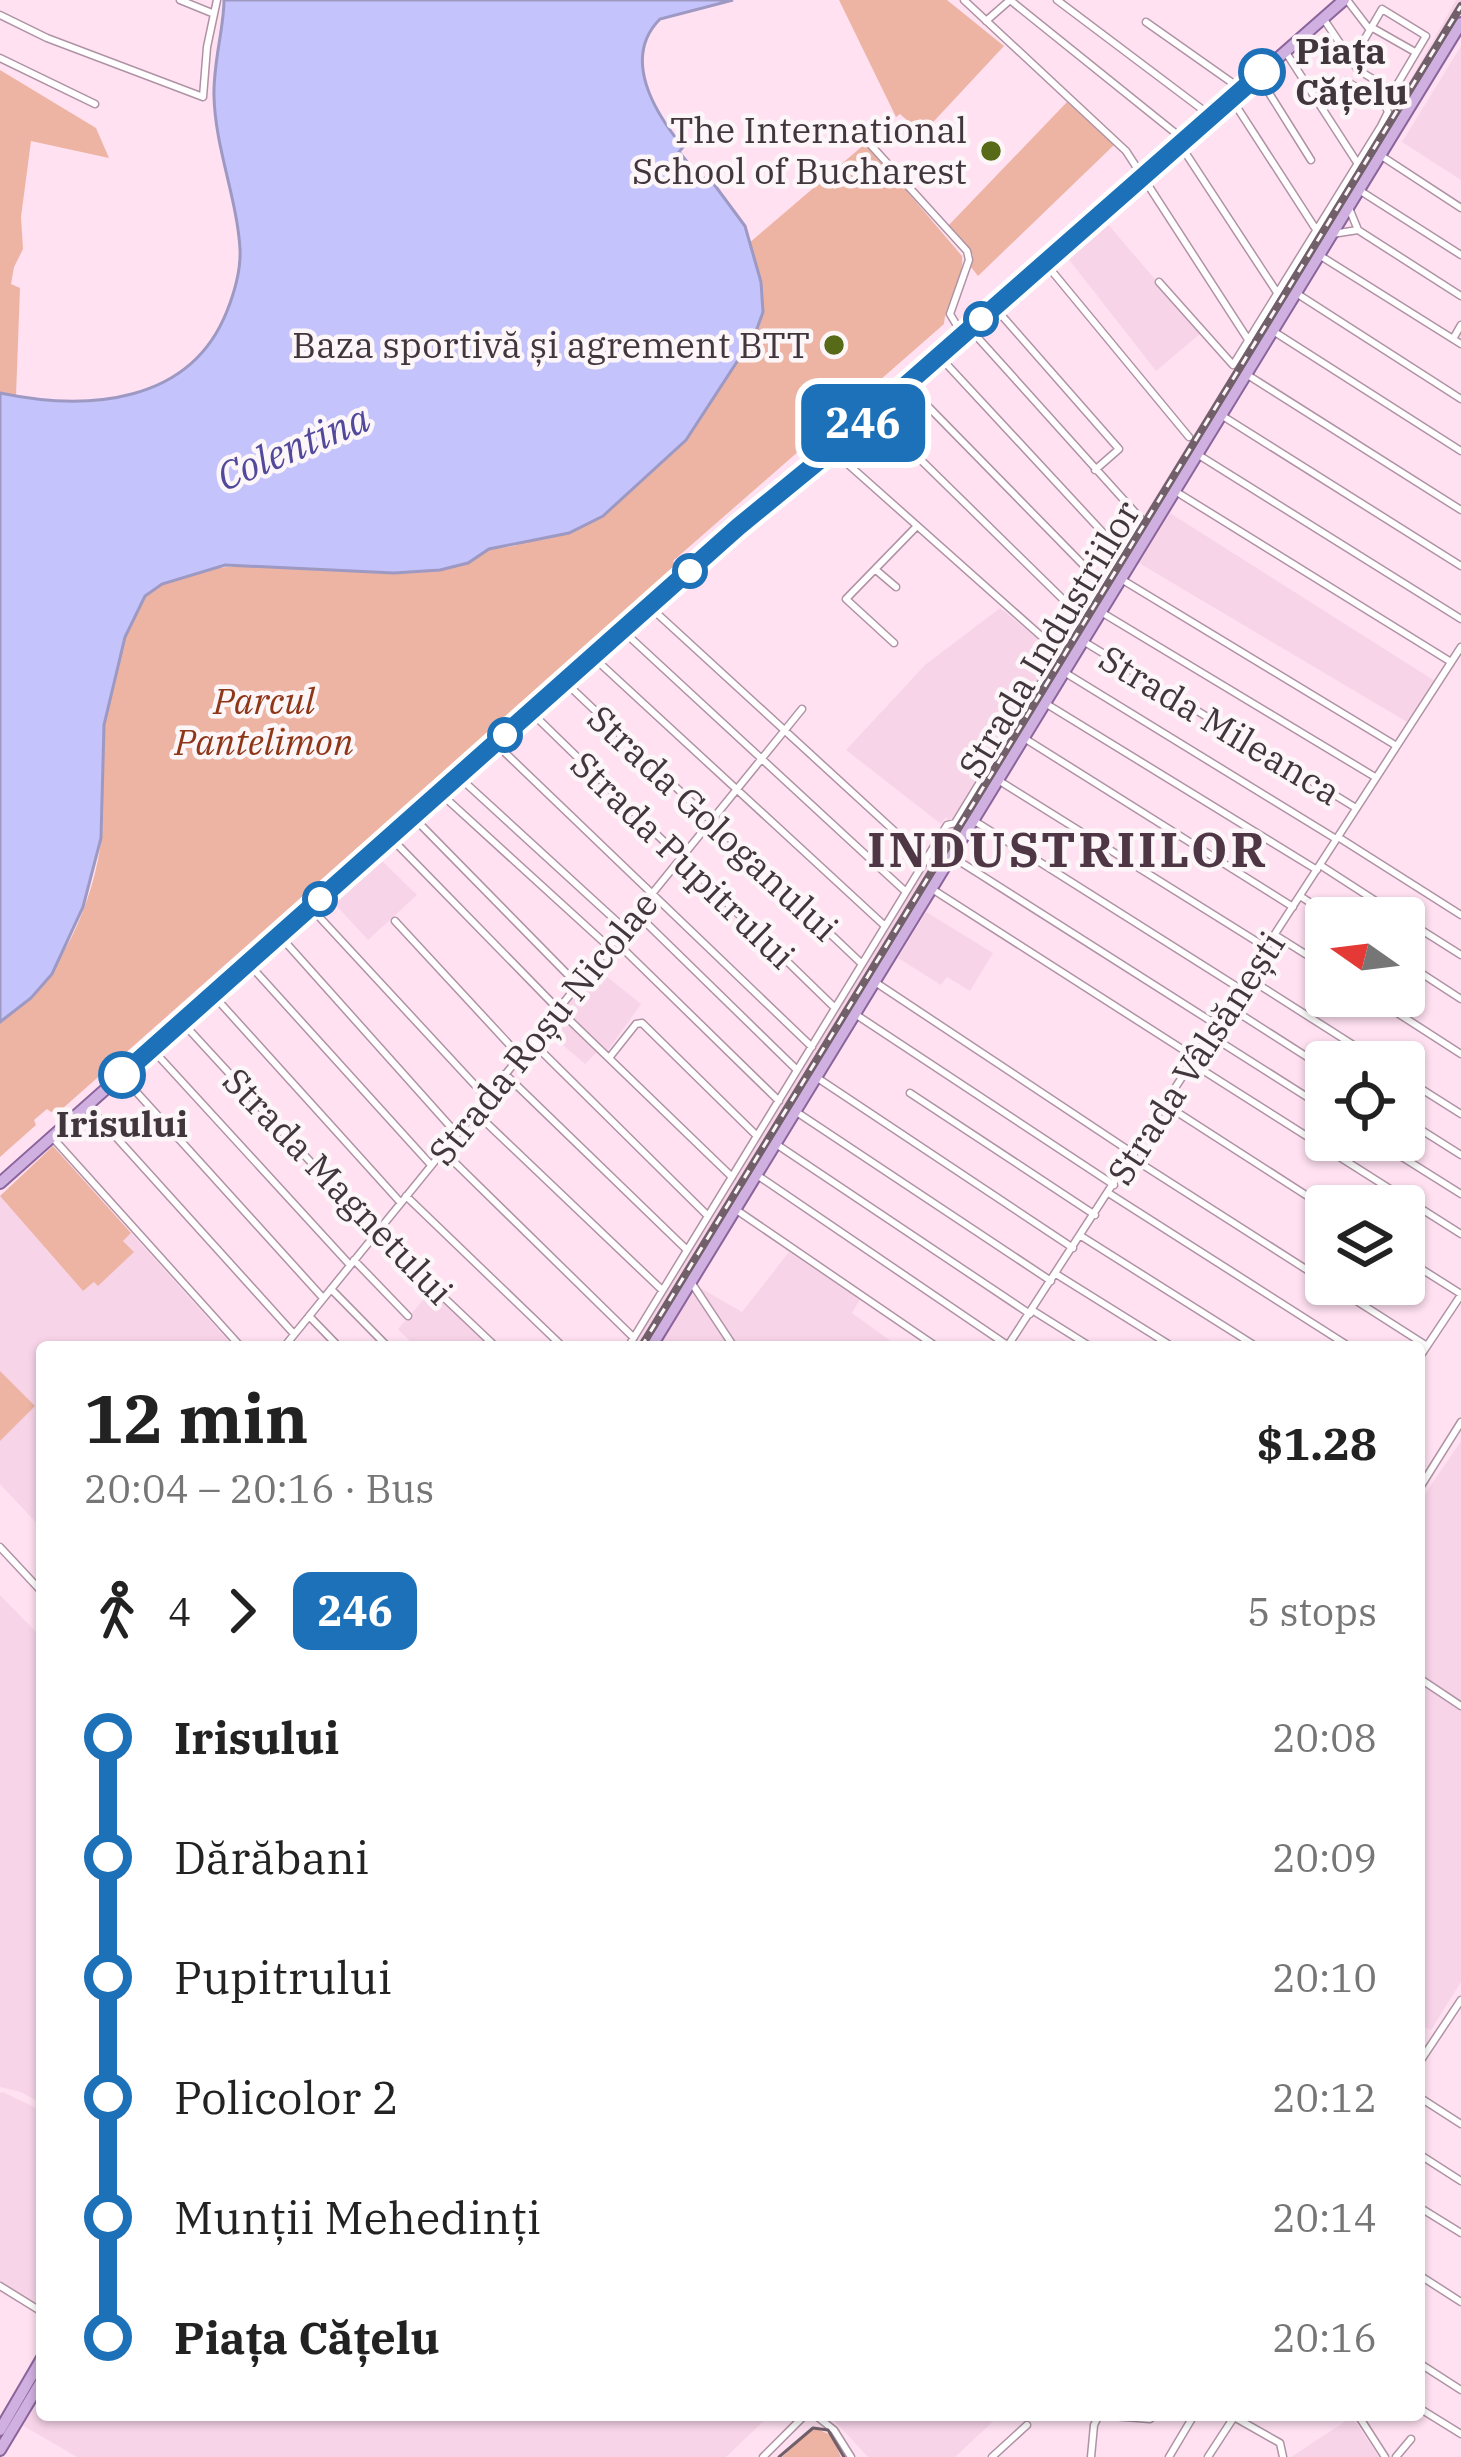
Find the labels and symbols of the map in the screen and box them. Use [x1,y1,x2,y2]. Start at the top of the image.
place label: Piața Cățelu [1295,27,1408,115]
marker: Piața Cățelu [1240,50,1284,94]
place label: The International School of Bucharest [632,106,967,194]
marker: The International School of Bucharest [978,138,1004,164]
unlabelled marker [965,303,997,335]
place label: Baza sportivă și agrement BTT [292,321,810,368]
marker: Baza sportivă și agrement BTT [821,332,847,358]
line badge: 246 [794,384,932,462]
water label: Colentina [209,392,377,502]
street label: Strada Industriilor [947,492,1150,786]
unlabelled marker [674,555,706,587]
street label: Strada Mileanca [1091,634,1350,815]
park label: Parcul Pantelimon [174,677,354,765]
street label: Strada Gologanului [578,694,848,951]
unlabelled marker [489,719,521,751]
street label: Strada Pupitrului [561,741,805,979]
district label: INDUSTRIILOR [867,818,1269,880]
street label: Strada Roșu Nicolae [418,881,668,1174]
unlabelled marker [304,883,336,915]
north arrow [1305,897,1425,1017]
street label: Strada Vâlsănești [1096,922,1295,1193]
marker: Irisului [100,1053,144,1097]
street label: Strada Magnetului [213,1057,463,1314]
place label: Irisului [56,1100,188,1147]

